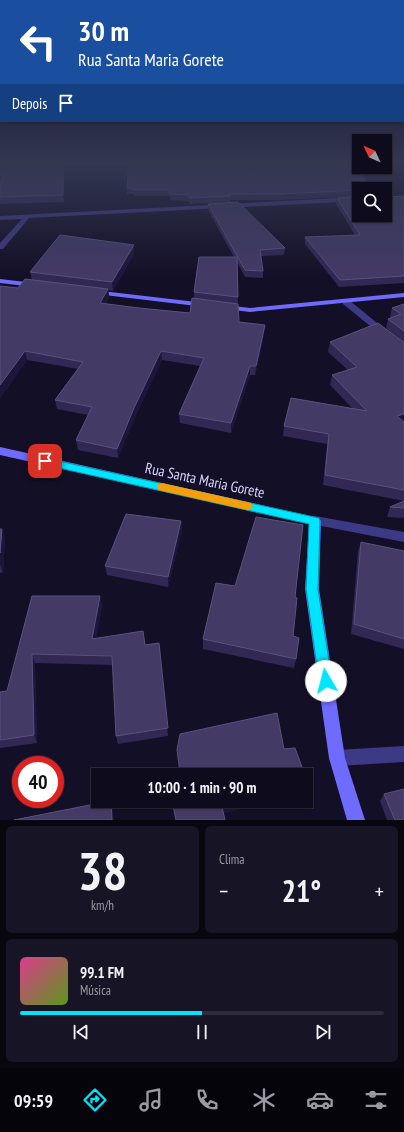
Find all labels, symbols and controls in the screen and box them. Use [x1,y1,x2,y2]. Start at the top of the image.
text: 30 m [78,12,129,49]
icon: left [12,16,64,68]
text: Rua Santa Maria Gorete [78,48,224,71]
icon: arrive [55,92,77,114]
text: Depois [12,94,47,113]
north arrow [352,134,392,174]
map controls [352,134,392,222]
button: search [352,182,392,222]
pin [28,444,62,478]
icon: arrive [34,450,56,472]
street label: Rua Santa Maria Gorete [144,458,266,502]
position arrow [305,660,347,702]
speed limit sign: 40 [12,756,64,808]
text: 10:00 · 1 min · 90 m [148,778,256,797]
text: 38 [78,837,127,904]
text: Clima [219,851,244,868]
text: 21° [282,871,321,910]
text: − [219,877,228,905]
text: + [375,877,384,905]
text: km/h [91,897,114,914]
text: 99.1 FM [80,963,124,982]
text: Música [80,982,111,999]
icon: previous [70,1021,92,1043]
icon: pause [191,1021,213,1043]
icon: next [312,1021,334,1043]
icon: directions [81,1086,109,1114]
icon: music [137,1086,165,1114]
icon: phone [193,1086,221,1114]
icon: climate [250,1086,278,1114]
icon: car [306,1086,334,1114]
icon: filters [362,1086,390,1114]
text: 09:59 [14,1089,53,1112]

